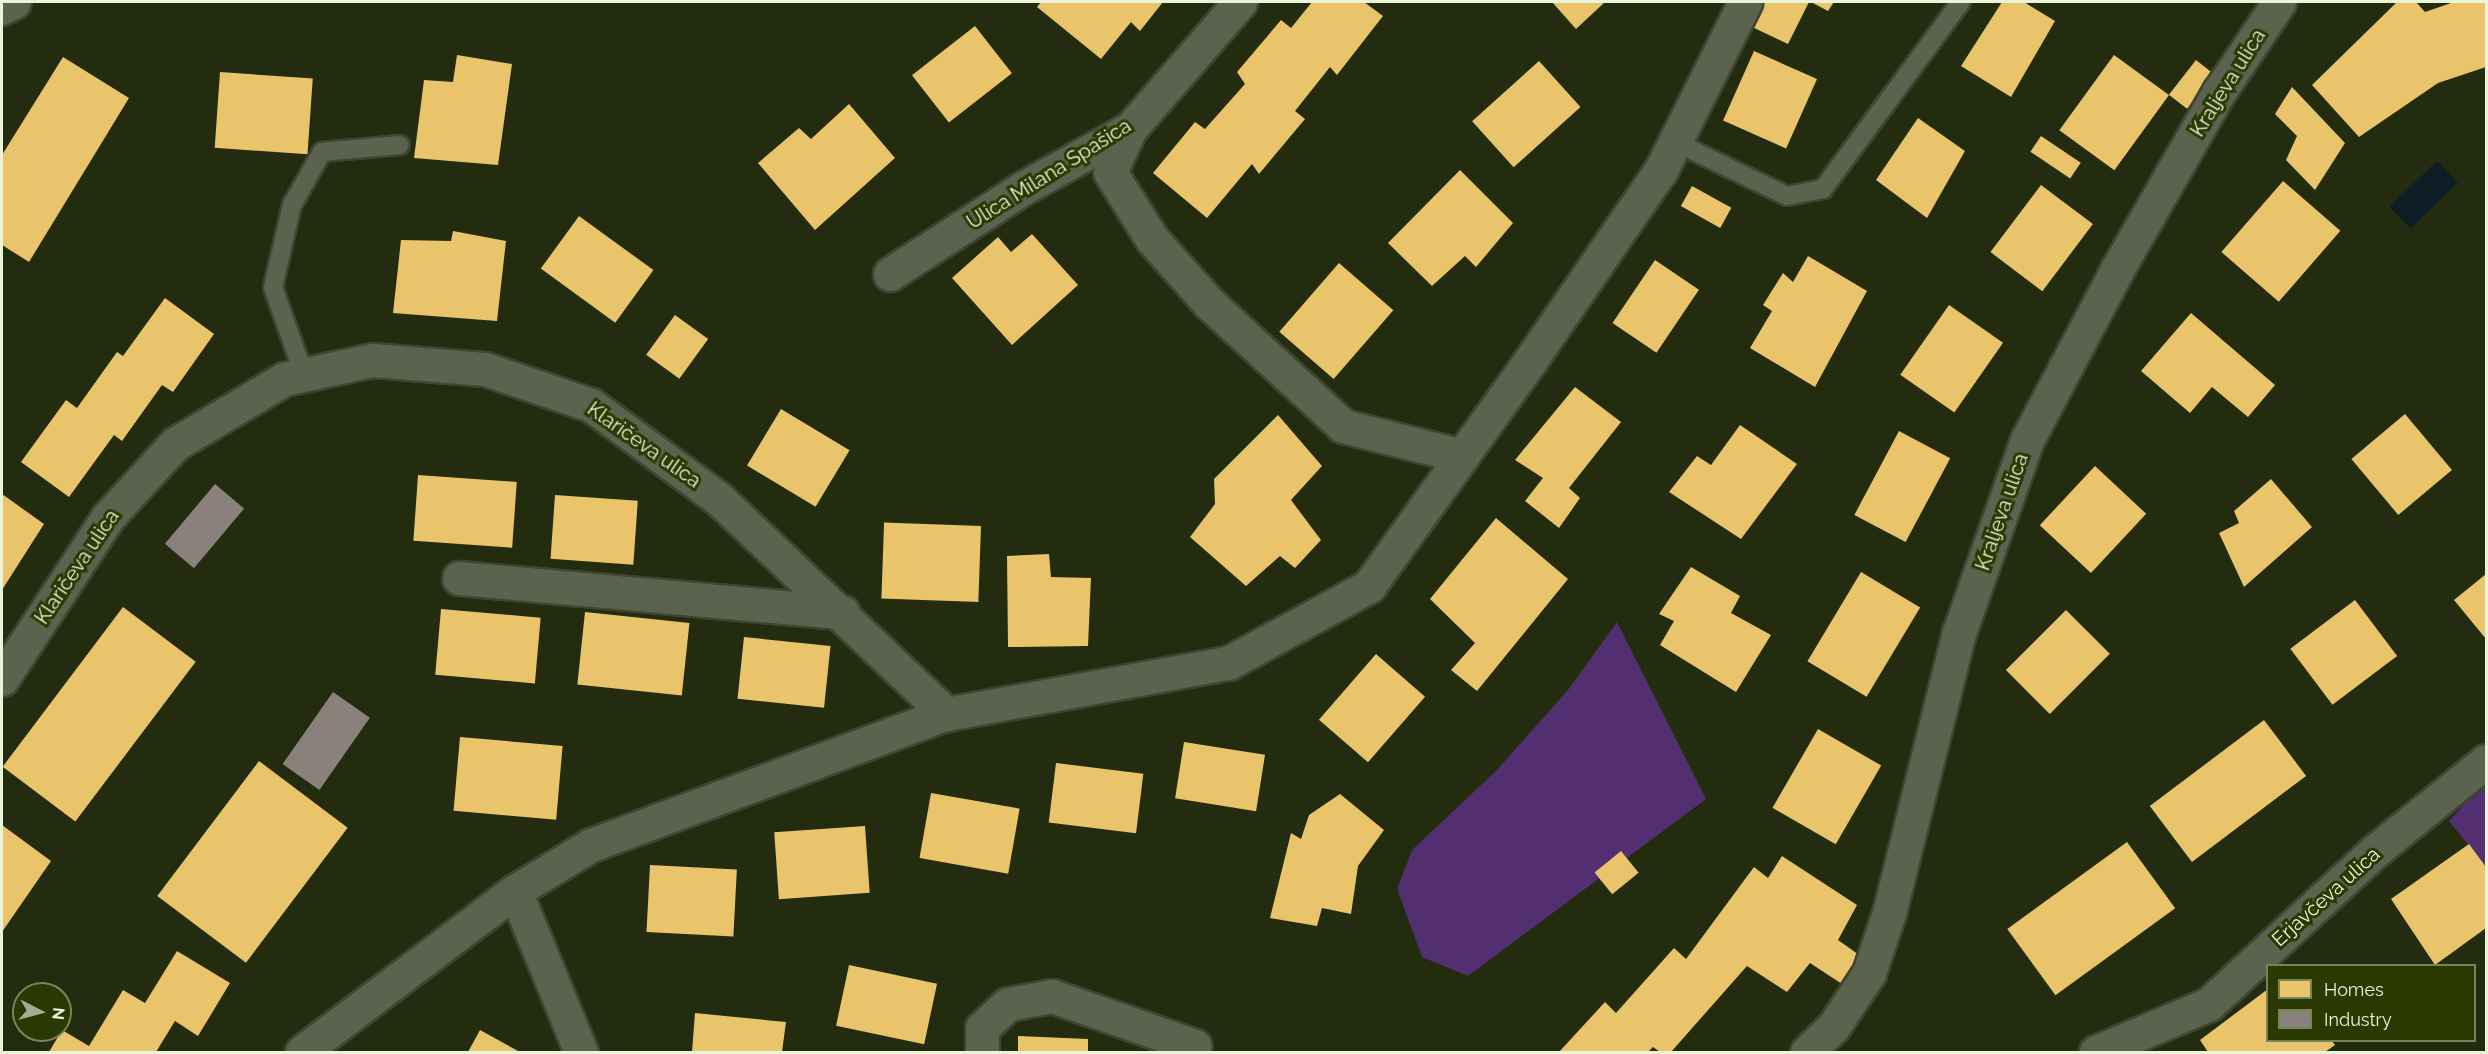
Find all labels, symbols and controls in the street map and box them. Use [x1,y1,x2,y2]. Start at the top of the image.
street label: Kraljeva ulica [2185,25,2271,141]
street label: Ulica Milana Spašica [963,114,1135,234]
street label: Klaričeva ulica [583,397,705,493]
street label: Kraljeva ulica [1971,450,2033,574]
street label: Klaričeva ulica [30,505,124,629]
street label: Erjavčeva ulica [2267,842,2385,952]
legend [2266,964,2476,1042]
text: Homes [2324,979,2384,1000]
north arrow [12,982,72,1042]
text: N [48,1007,68,1021]
text: Industry [2324,1009,2392,1030]

